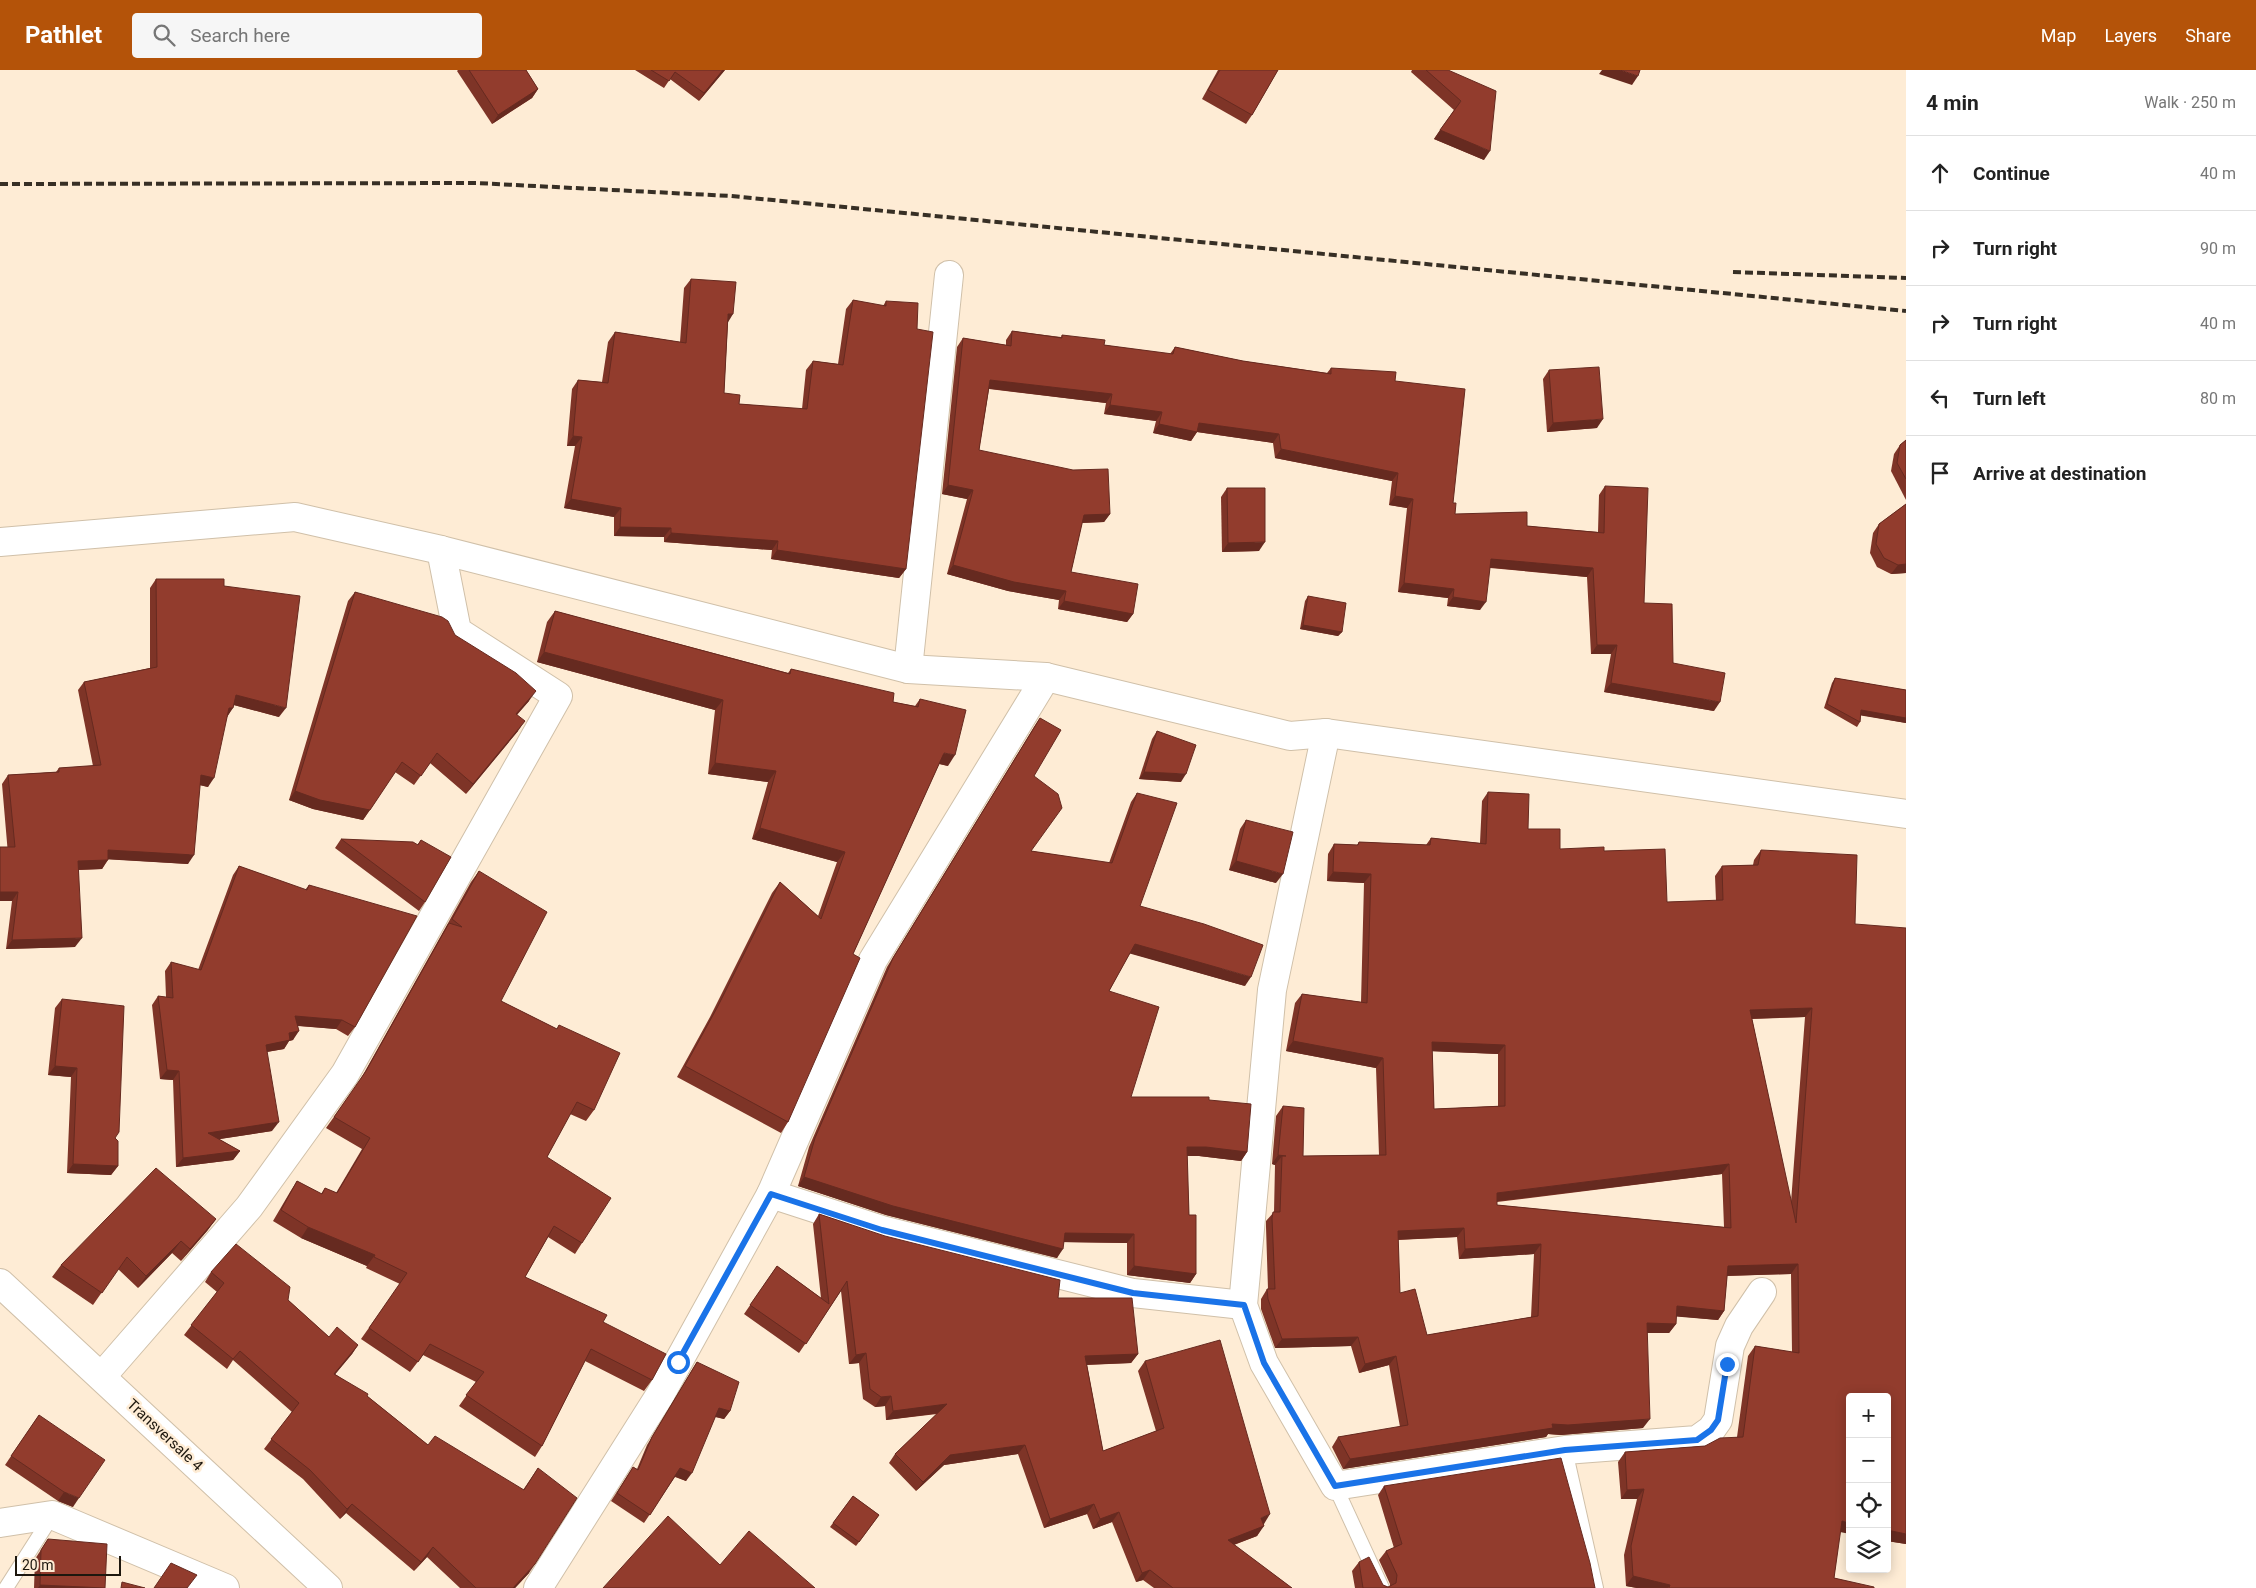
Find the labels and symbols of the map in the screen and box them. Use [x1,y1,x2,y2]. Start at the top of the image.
route start [667,1351,690,1374]
route end [1716,1353,1739,1376]
street label: Transversale 4 [123,1395,207,1475]
scale bar [15,1553,121,1576]

